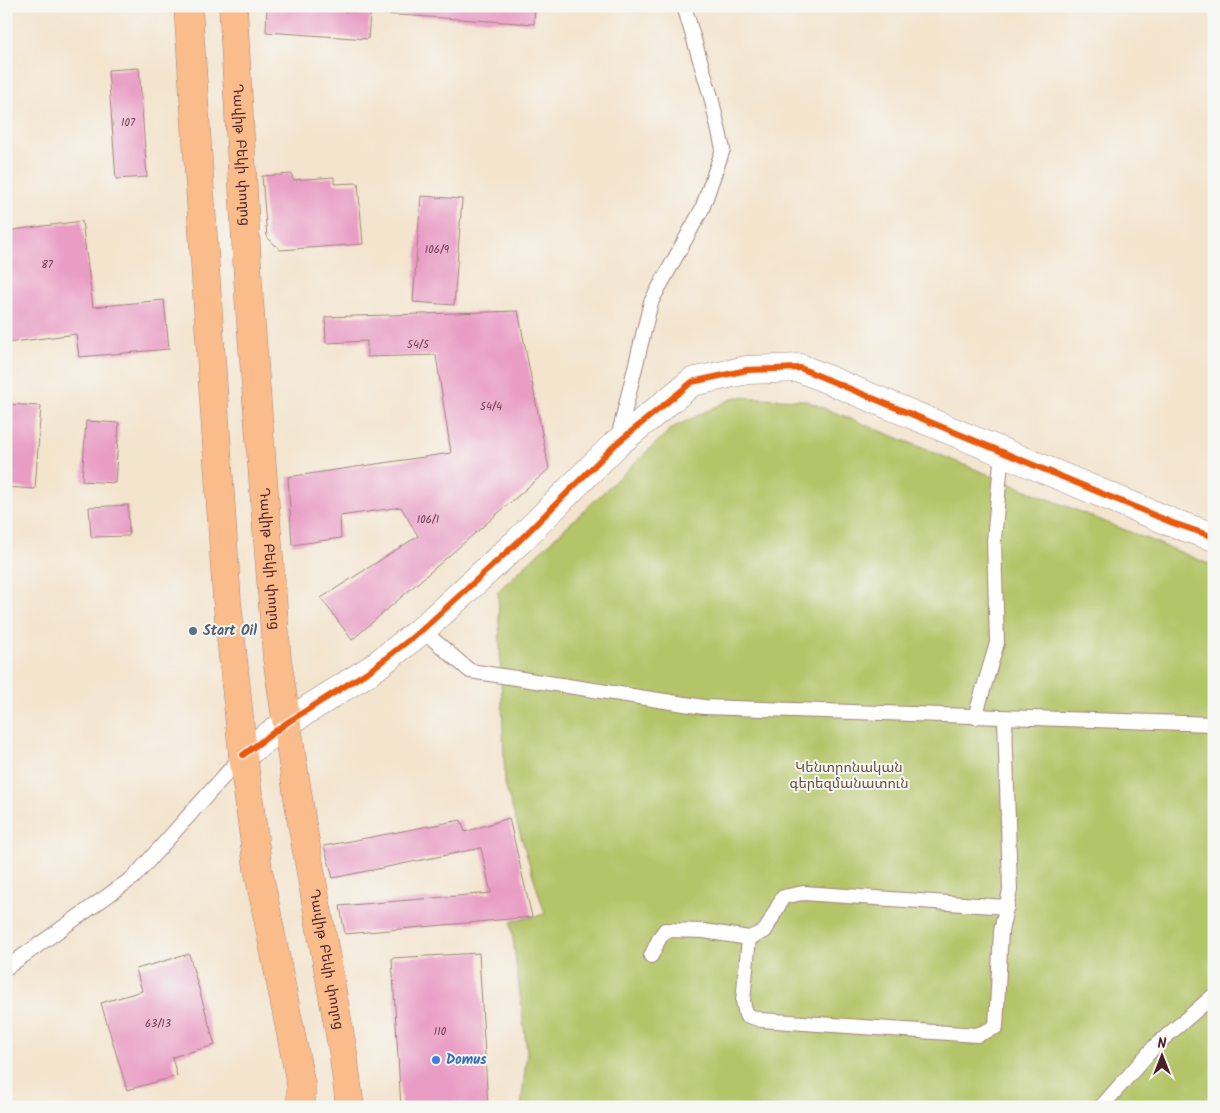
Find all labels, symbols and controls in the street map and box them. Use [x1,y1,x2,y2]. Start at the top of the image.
street label: Դավիթ Բեկի փողոց [226,83,256,226]
house number: 107 [121,114,136,132]
house number: 106/9 [425,241,450,259]
house number: 87 [41,256,54,274]
house number: 54/5 [407,336,430,354]
house number: 54/4 [480,398,502,416]
street label: Դավիթ Բեկի փողոց [253,487,286,631]
house number: 106/1 [417,511,439,529]
place label: Start Oil [203,620,257,642]
marker: Start Oil [187,625,199,637]
park label: Կենտրոնական գերեզմանատուն [789,757,909,795]
street label: Դավիթ Բեկի փողոց [303,887,350,1031]
house number: 63/13 [145,1015,171,1033]
house number: 110 [434,1023,447,1041]
north arrow [1138,1030,1188,1080]
text: N [1158,1033,1167,1055]
place label: Domus [446,1049,487,1071]
marker: Domus [430,1054,442,1066]

